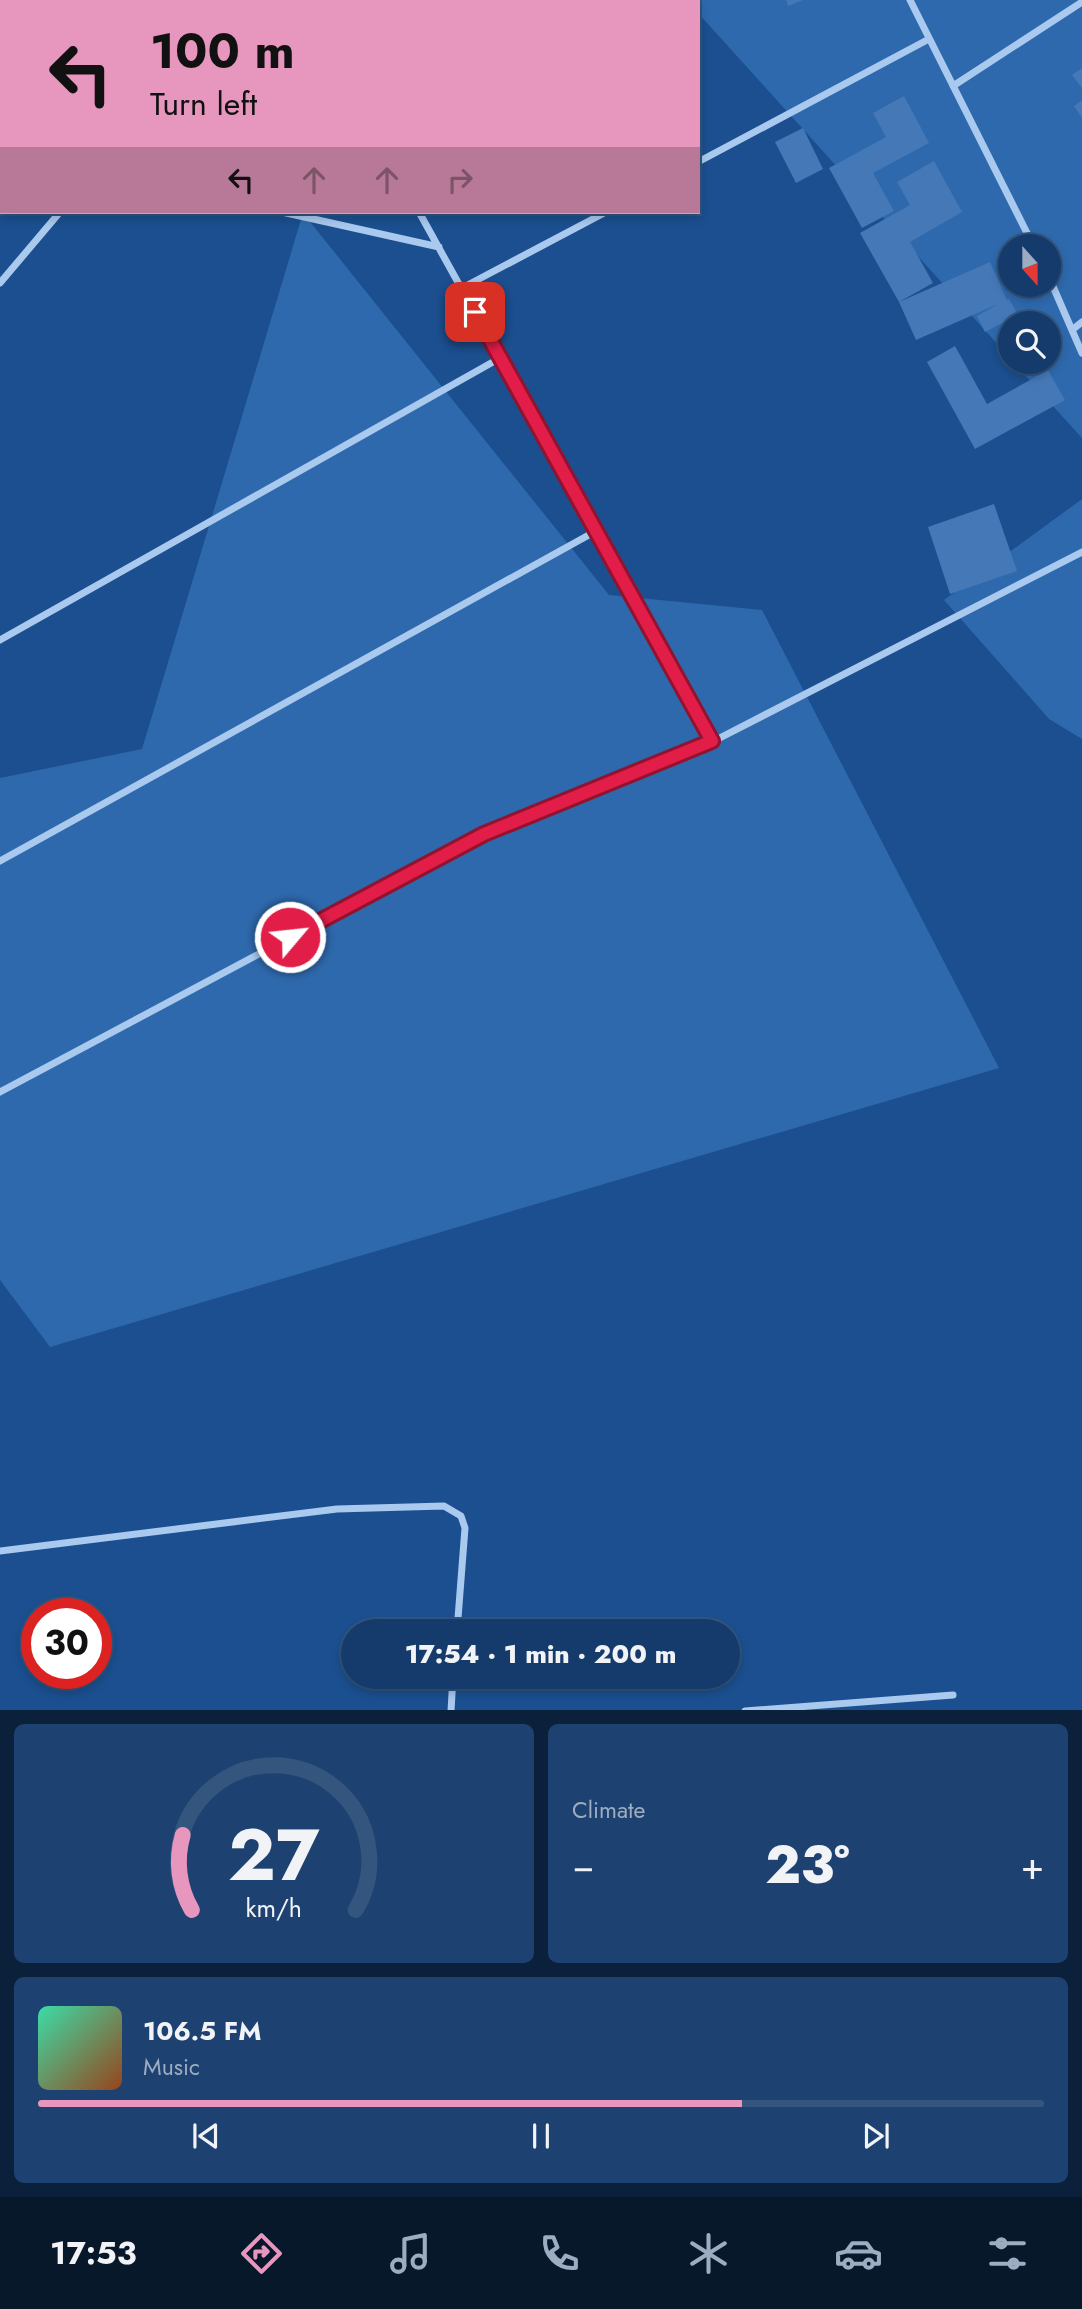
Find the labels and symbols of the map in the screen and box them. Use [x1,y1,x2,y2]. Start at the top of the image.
north arrow [998,234,1060,298]
pin [445,282,505,342]
position arrow [253,900,327,974]
speed limit sign: 30 [21,1598,112,1689]

